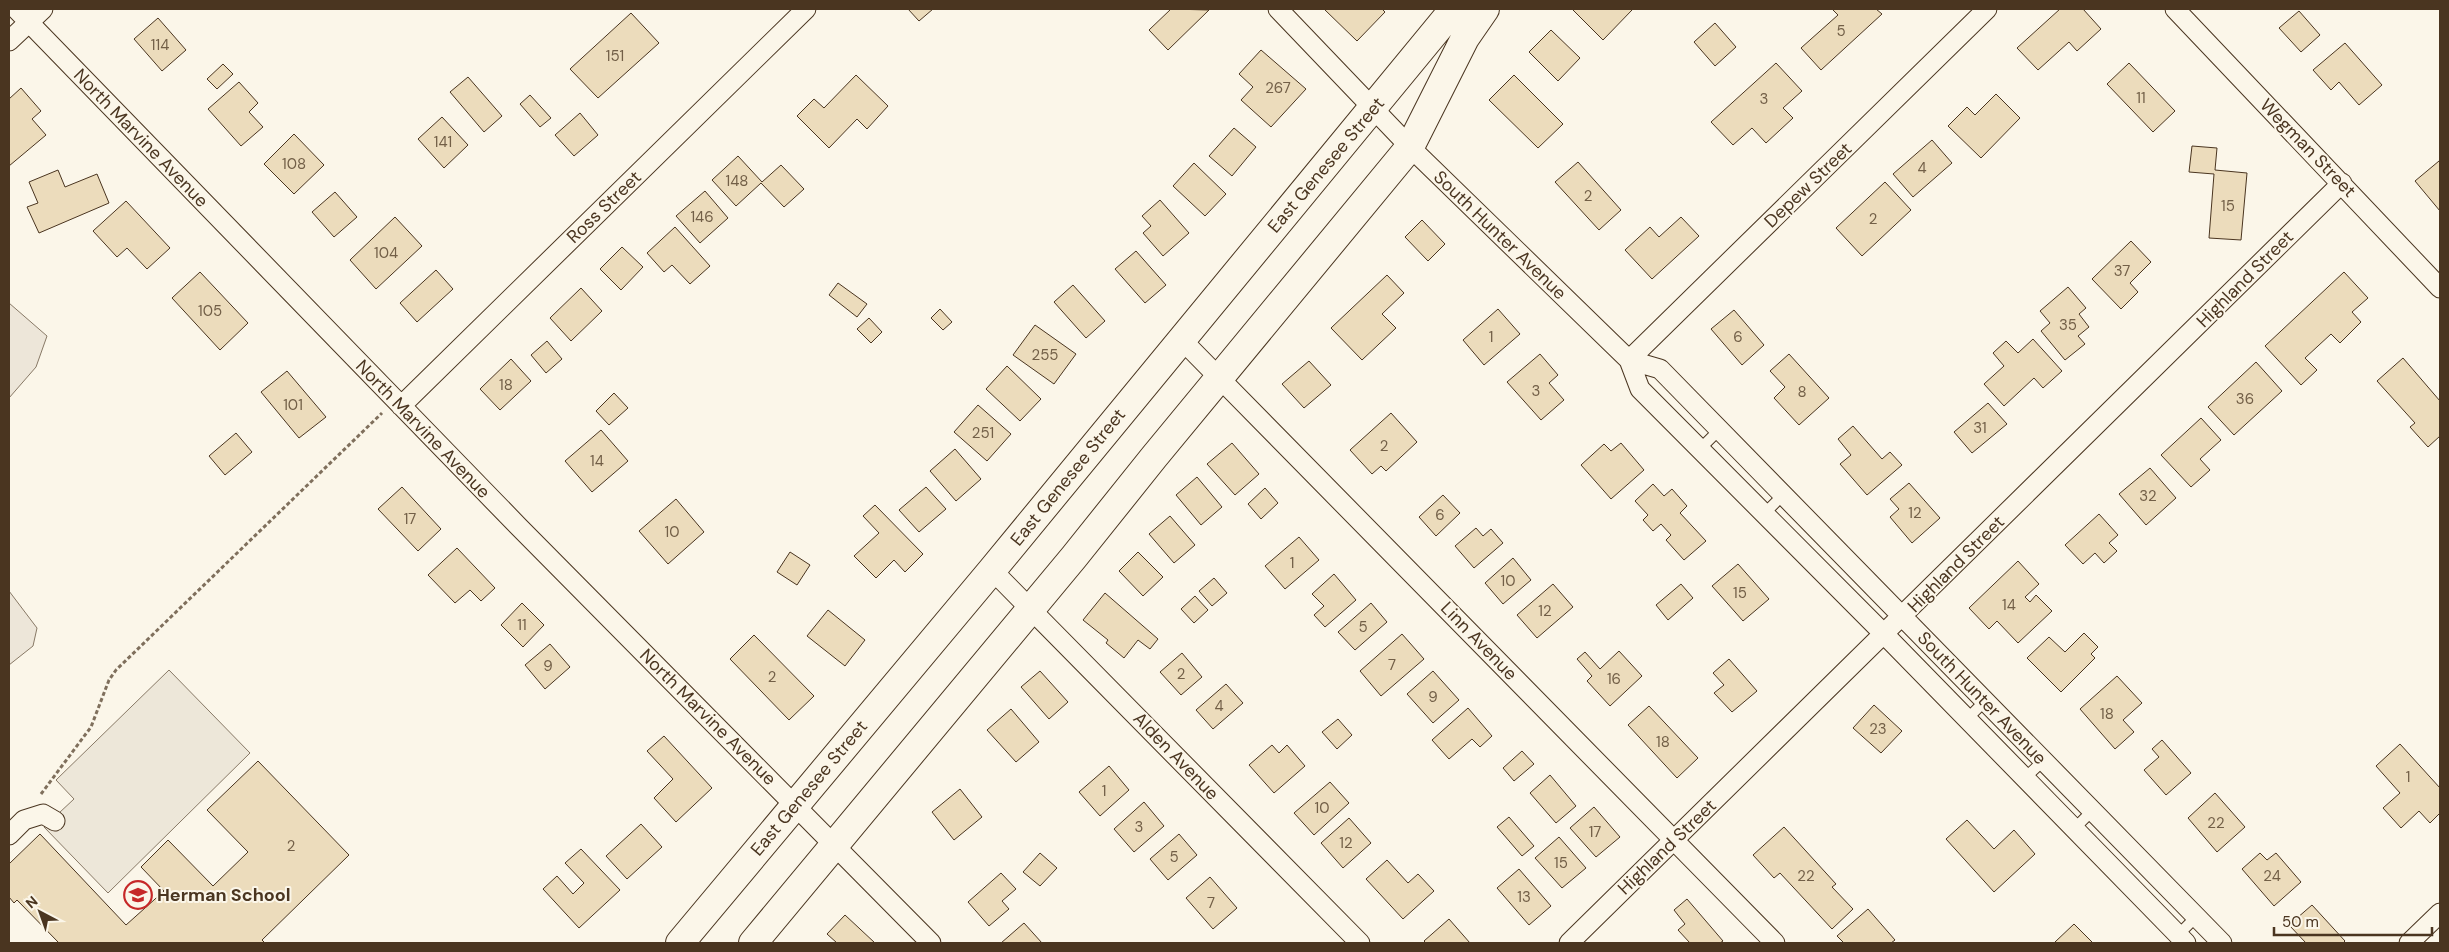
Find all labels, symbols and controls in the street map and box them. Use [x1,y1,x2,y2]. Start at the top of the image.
house number: 5 [1836,21,1846,41]
house number: 114 [151,35,169,55]
house number: 151 [606,46,624,66]
street label: North Marvine Avenue [69,64,213,212]
house number: 267 [1265,78,1291,98]
house number: 11 [2136,88,2146,108]
house number: 3 [1760,89,1768,109]
street label: East Genesee Street [1262,92,1390,238]
street label: Wegman Street [2255,93,2361,203]
house number: 141 [434,132,452,152]
street label: Depew Street [1759,137,1857,233]
house number: 108 [282,154,306,174]
house number: 4 [1917,158,1927,178]
street label: Ross Street [562,165,646,249]
street label: South Hunter Avenue [1428,165,1572,305]
house number: 148 [726,171,748,191]
house number: 2 [1584,186,1592,206]
house number: 15 [2221,196,2235,216]
house number: 146 [690,207,714,227]
house number: 2 [1869,209,1877,229]
street label: Highland Street [2191,225,2299,333]
house number: 104 [374,243,398,263]
house number: 37 [2114,261,2130,281]
house number: 105 [198,301,222,321]
house number: 35 [2059,315,2077,335]
house number: 1 [1489,327,1493,347]
house number: 6 [1733,327,1743,347]
house number: 255 [1032,345,1058,365]
street label: North Marvine Avenue [351,355,495,503]
house number: 18 [499,375,513,395]
house number: 3 [1532,381,1540,401]
house number: 8 [1797,382,1807,402]
house number: 36 [2236,389,2254,409]
house number: 101 [283,395,303,415]
street label: East Genesee Street [1005,403,1131,551]
house number: 31 [1973,418,1987,438]
house number: 251 [972,423,994,443]
house number: 2 [1380,436,1388,456]
house number: 14 [590,451,604,471]
house number: 32 [2139,486,2157,506]
house number: 12 [1908,503,1922,523]
house number: 6 [1435,505,1445,525]
house number: 17 [404,509,416,529]
street label: Highland Street [1902,510,2010,618]
house number: 10 [665,522,679,542]
house number: 1 [1290,553,1294,573]
house number: 10 [1501,571,1515,591]
house number: 15 [1733,583,1747,603]
house number: 14 [2002,595,2016,615]
street label: Linn Avenue [1435,597,1523,685]
house number: 12 [1538,601,1552,621]
house number: 11 [517,615,527,635]
house number: 5 [1358,617,1368,637]
street label: South Hunter Avenue [1912,626,2052,770]
street label: North Marvine Avenue [635,644,781,790]
house number: 7 [1388,655,1396,675]
house number: 9 [543,656,553,676]
house number: 2 [1177,664,1185,684]
house number: 2 [768,667,776,687]
house number: 16 [1607,669,1621,689]
house number: 9 [1428,687,1438,707]
house number: 4 [1214,696,1224,716]
house number: 18 [2100,704,2114,724]
street label: Alden Avenue [1128,707,1224,805]
street label: East Genesee Street [745,715,873,861]
house number: 23 [1869,719,1887,739]
house number: 18 [1656,732,1670,752]
house number: 1 [2406,767,2410,787]
house number: 1 [1102,781,1106,801]
street label: Highland Street [1613,794,1721,900]
house number: 10 [1315,798,1329,818]
house number: 22 [2207,813,2225,833]
house number: 3 [1135,817,1143,837]
house number: 17 [1589,822,1601,842]
house number: 12 [1339,833,1353,853]
house number: 2 [287,836,295,856]
house number: 5 [1169,847,1179,867]
house number: 15 [1554,853,1568,873]
house number: 22 [1797,866,1815,886]
house number: 24 [2263,866,2281,886]
school or university icon: Herman School [123,880,153,910]
place label: Herman School [157,883,291,907]
north arrow [15,887,65,937]
house number: 13 [1517,887,1531,907]
text: N [22,892,41,912]
house number: 7 [1207,893,1215,913]
scale bar [2274,904,2432,936]
text: 50 m [2282,912,2319,932]

